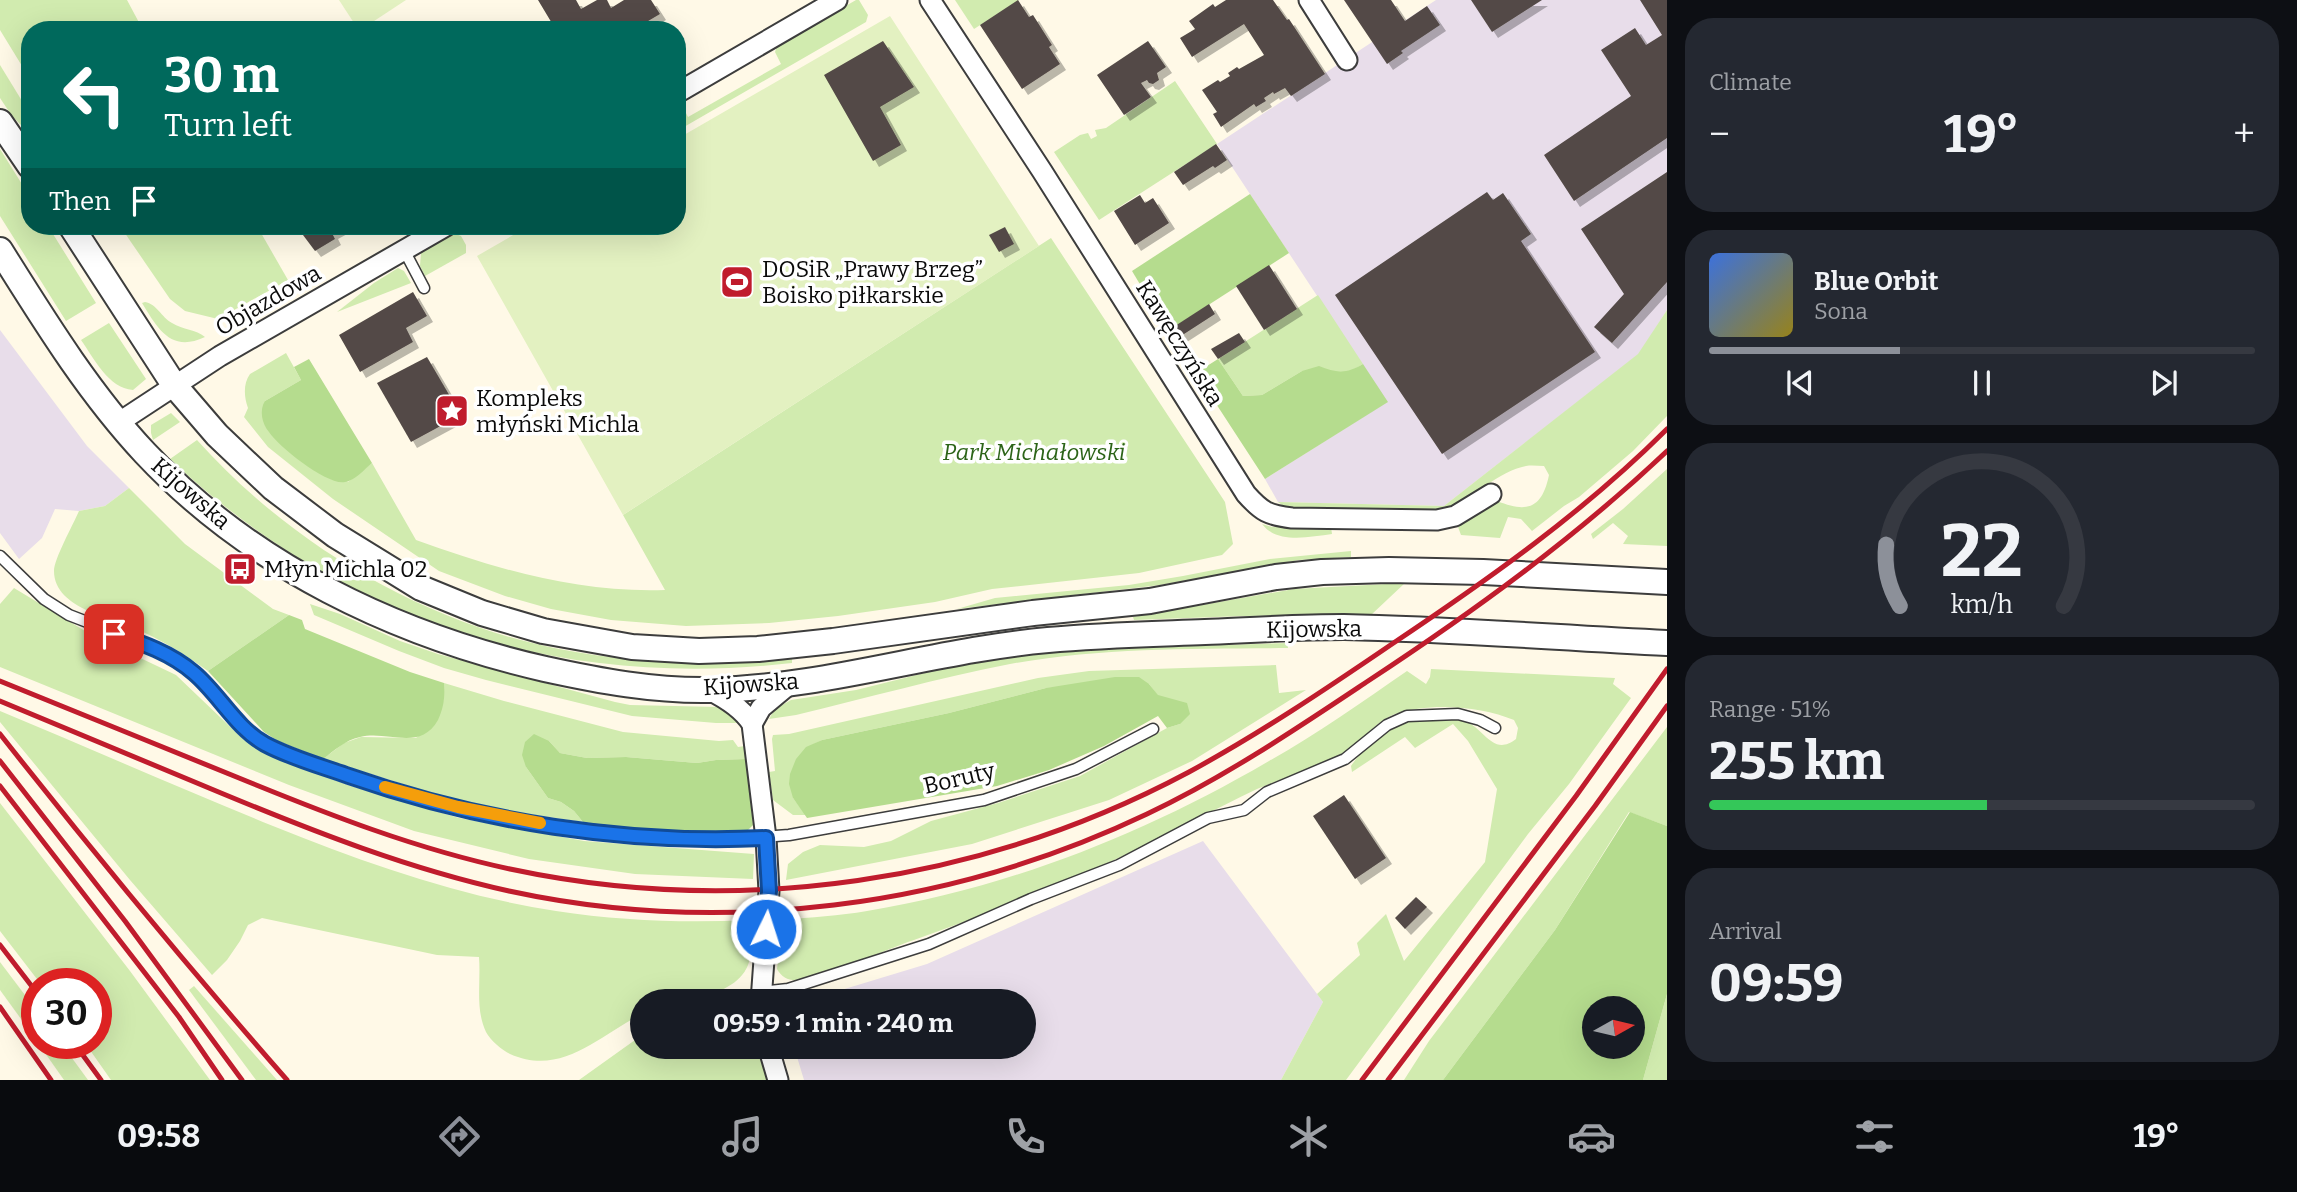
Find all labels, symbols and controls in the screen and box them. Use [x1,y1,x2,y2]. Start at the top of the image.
text: 30 m [164,46,279,105]
icon: left [49,49,140,140]
text: Climate [1709,68,1792,96]
text: 19° [1944,103,2019,166]
text: Turn left [164,106,292,144]
text: − [1709,111,1730,157]
text: + [2233,111,2255,157]
icon: arrive [125,182,163,220]
text: Then [49,186,111,217]
place label: DOSiR „Prawy Brzeg” Boisko piłkarskie [762,255,983,309]
street label: Objazdowa [210,258,326,341]
sports icon: DOSiR „Prawy Brzeg” Boisko piłkarskie [718,263,756,301]
text: Blue Orbit [1814,266,1938,297]
street label: Kawęczyńska [1130,275,1230,411]
text: Sona [1814,297,1868,325]
icon: previous [1781,364,1819,402]
icon: pause [1963,364,2001,402]
icon: next [2145,364,2183,402]
place label: Kompleks młyński Michla [476,384,640,438]
place icon: Kompleks młyński Michla [433,392,471,430]
park label: Park Michałowski [943,438,1126,466]
street label: Kijowska [146,451,237,535]
text: 22 [1941,508,2023,595]
bus stop icon: Młyn Michla 02 [221,550,259,588]
place label: Młyn Michla 02 [264,555,427,583]
text: km/h [1951,590,2013,620]
pin [84,604,144,664]
street label: Kijowska [1266,614,1363,644]
icon: arrive [95,615,133,653]
street label: Kijowska [702,667,800,701]
text: Range · 51% [1709,695,1831,723]
text: 255 km [1709,730,1884,793]
street label: Boruty [921,756,998,800]
position arrow [729,892,803,966]
text: Arrival [1709,917,1782,945]
text: 09:59 [1709,952,1844,1015]
speed limit sign: 30 [21,968,112,1059]
north arrow [1582,996,1645,1059]
map controls [1582,996,1645,1059]
text: 09:59 · 1 min · 240 m [713,1008,953,1039]
icon: directions [435,1112,484,1161]
icon: music [718,1112,767,1161]
icon: phone [1001,1112,1050,1161]
icon: climate [1284,1112,1333,1161]
icon: car [1567,1112,1616,1161]
icon: filters [1850,1112,1899,1161]
text: 09:58 [117,1117,201,1155]
text: 19° [2133,1117,2180,1155]

